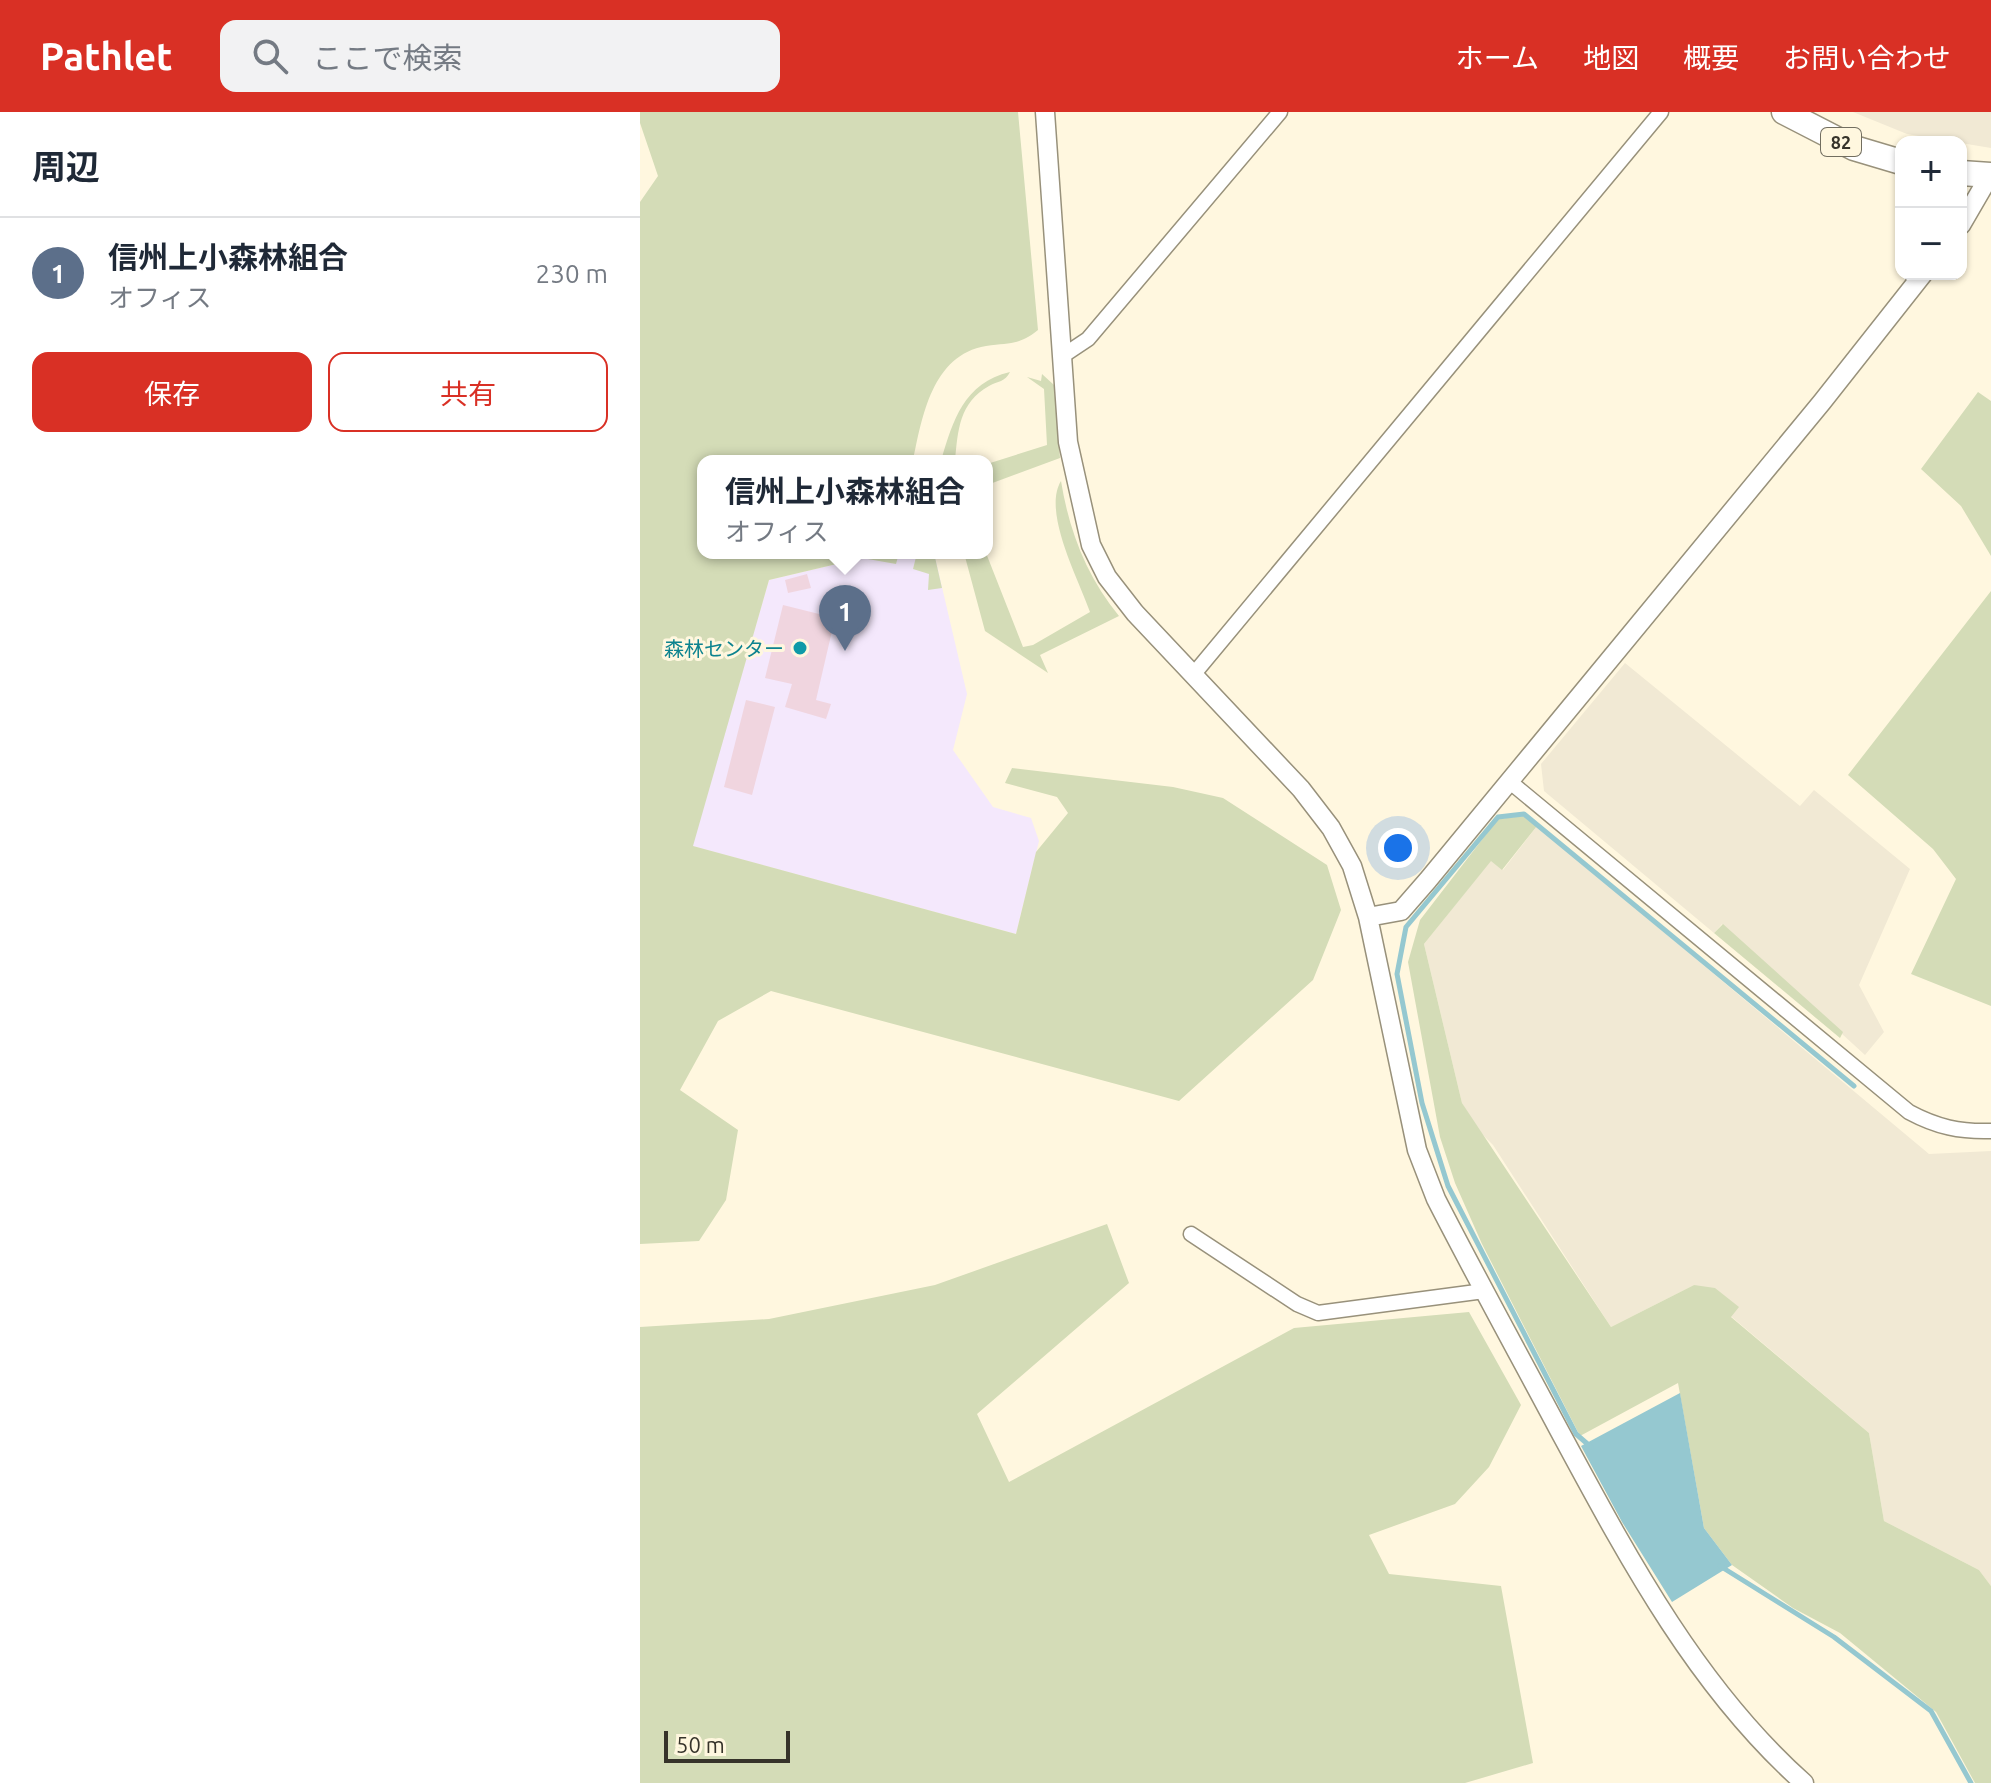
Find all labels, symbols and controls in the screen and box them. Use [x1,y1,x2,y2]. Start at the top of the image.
search box [220,20,780,92]
icon: search [248,34,292,78]
text: Pathlet [40,35,172,77]
text: ここで検索 [312,41,462,75]
text: ホーム [1456,42,1539,73]
text: 地図 [1583,42,1639,73]
text: 概要 [1683,42,1739,73]
text: お問い合わせ [1783,42,1951,73]
road number: 82 [1821,128,1861,156]
map controls [1895,136,1967,280]
button: + [1895,136,1967,208]
text: 周辺 [32,147,100,185]
button: − [1895,208,1967,280]
text: 信州上小森林組合 [108,240,348,274]
text: 1 [51,259,65,288]
text: 230 m [536,259,608,288]
text: オフィス [108,283,211,312]
button: 保存 [32,352,312,432]
button: 共有 [328,352,608,432]
popup [697,455,993,559]
text: 信州上小森林組合 [725,474,965,508]
text: オフィス [725,517,828,546]
pin: 1 [819,585,871,651]
place label: 森林センター [664,637,784,660]
marker: 森林センター [791,639,809,657]
your location [1378,828,1418,868]
scale bar [664,1727,790,1763]
text: 50 m [676,1732,725,1757]

